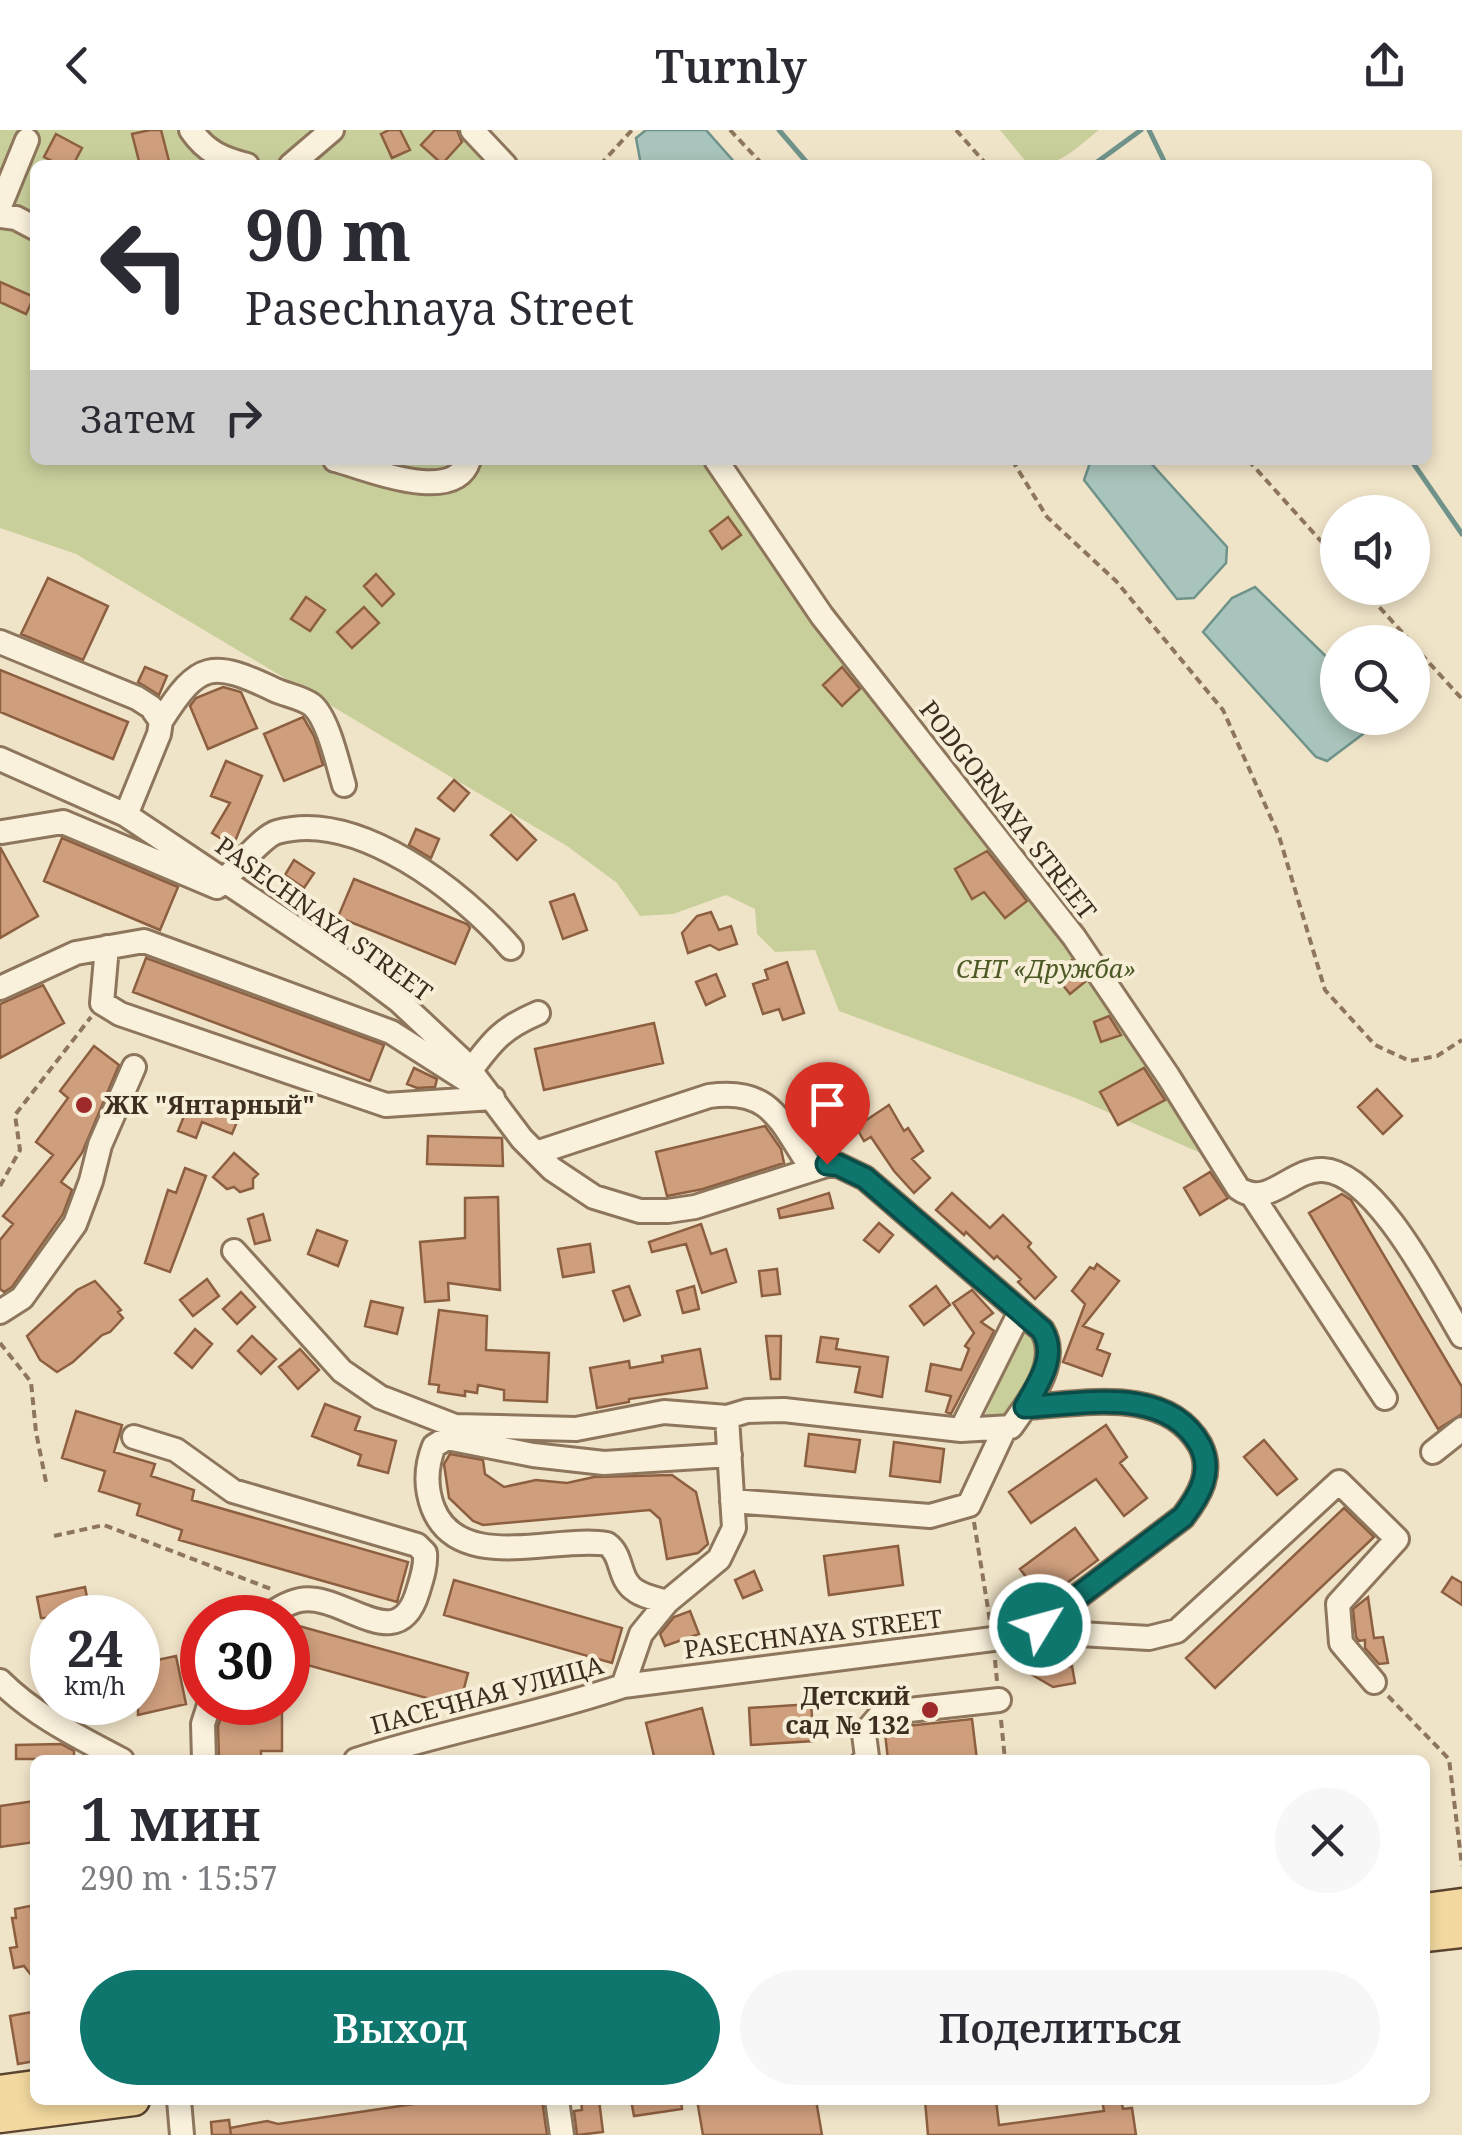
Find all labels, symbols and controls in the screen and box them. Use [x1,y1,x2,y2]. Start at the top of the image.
text: Turnly [655,35,807,96]
icon: back [50,38,105,93]
icon: share [1357,38,1412,93]
text: 90 m [245,186,411,282]
icon: left [80,200,210,330]
text: Pasechnaya Street [245,277,634,338]
icon: right [216,390,271,445]
text: Затем [80,392,196,444]
map controls [1320,495,1430,735]
button: sound [1320,495,1430,605]
button: search [1320,625,1430,735]
street label: PODGORNAYA STREET [913,693,1105,926]
street label: PASECHNAYA STREET [209,828,440,1008]
park label: СНТ «Дружба» [956,951,1136,985]
pin [785,1062,870,1165]
icon: arrive [800,1077,855,1132]
place label: ЖК "Янтарный" [104,1087,315,1121]
marker: ЖК "Янтарный" [73,1094,95,1116]
position arrow [988,1573,1092,1677]
speed limit sign: 30 [180,1595,310,1725]
street label: PASECHNAYA STREET [682,1600,944,1666]
text: 24 [67,1614,123,1682]
street label: ПАСЕЧНАЯ УЛИЦА [367,1646,607,1741]
text: km/h [64,1668,126,1702]
place label: Детский сад № 132 [785,1678,910,1741]
marker: Детский сад № 132 [919,1699,941,1721]
text: 1 мин [80,1777,261,1859]
button: close [1275,1788,1380,1893]
text: 290 m · 15:57 [80,1856,278,1899]
button: Выход [80,1970,720,2085]
button: Поделиться [740,1970,1380,2085]

